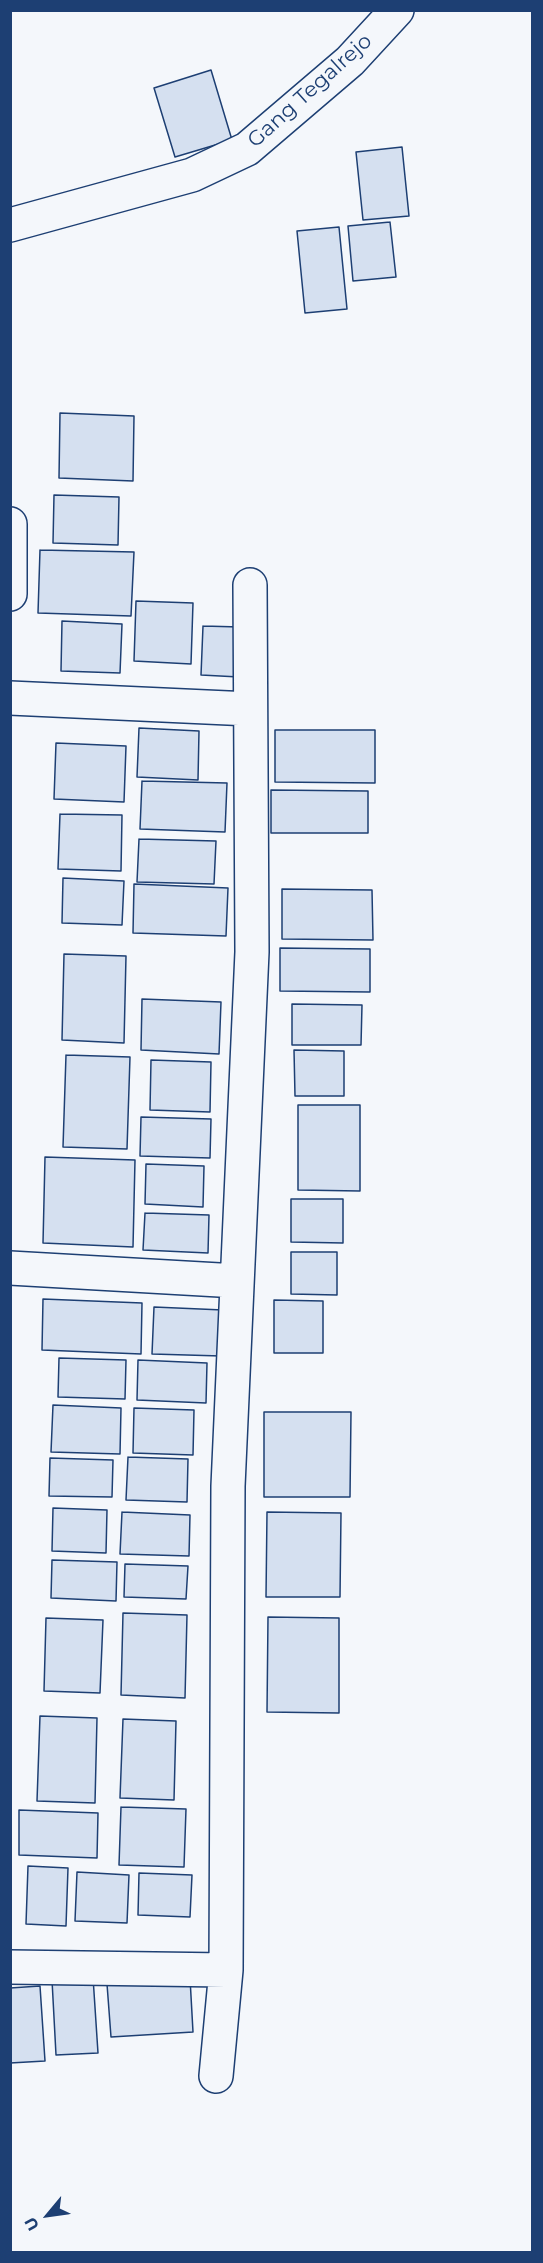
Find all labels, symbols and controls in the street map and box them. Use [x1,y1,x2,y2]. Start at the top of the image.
street label: Gang Tegalrejo [243,29,377,153]
north arrow [18,2185,78,2245]
text: U [20,2214,43,2234]

